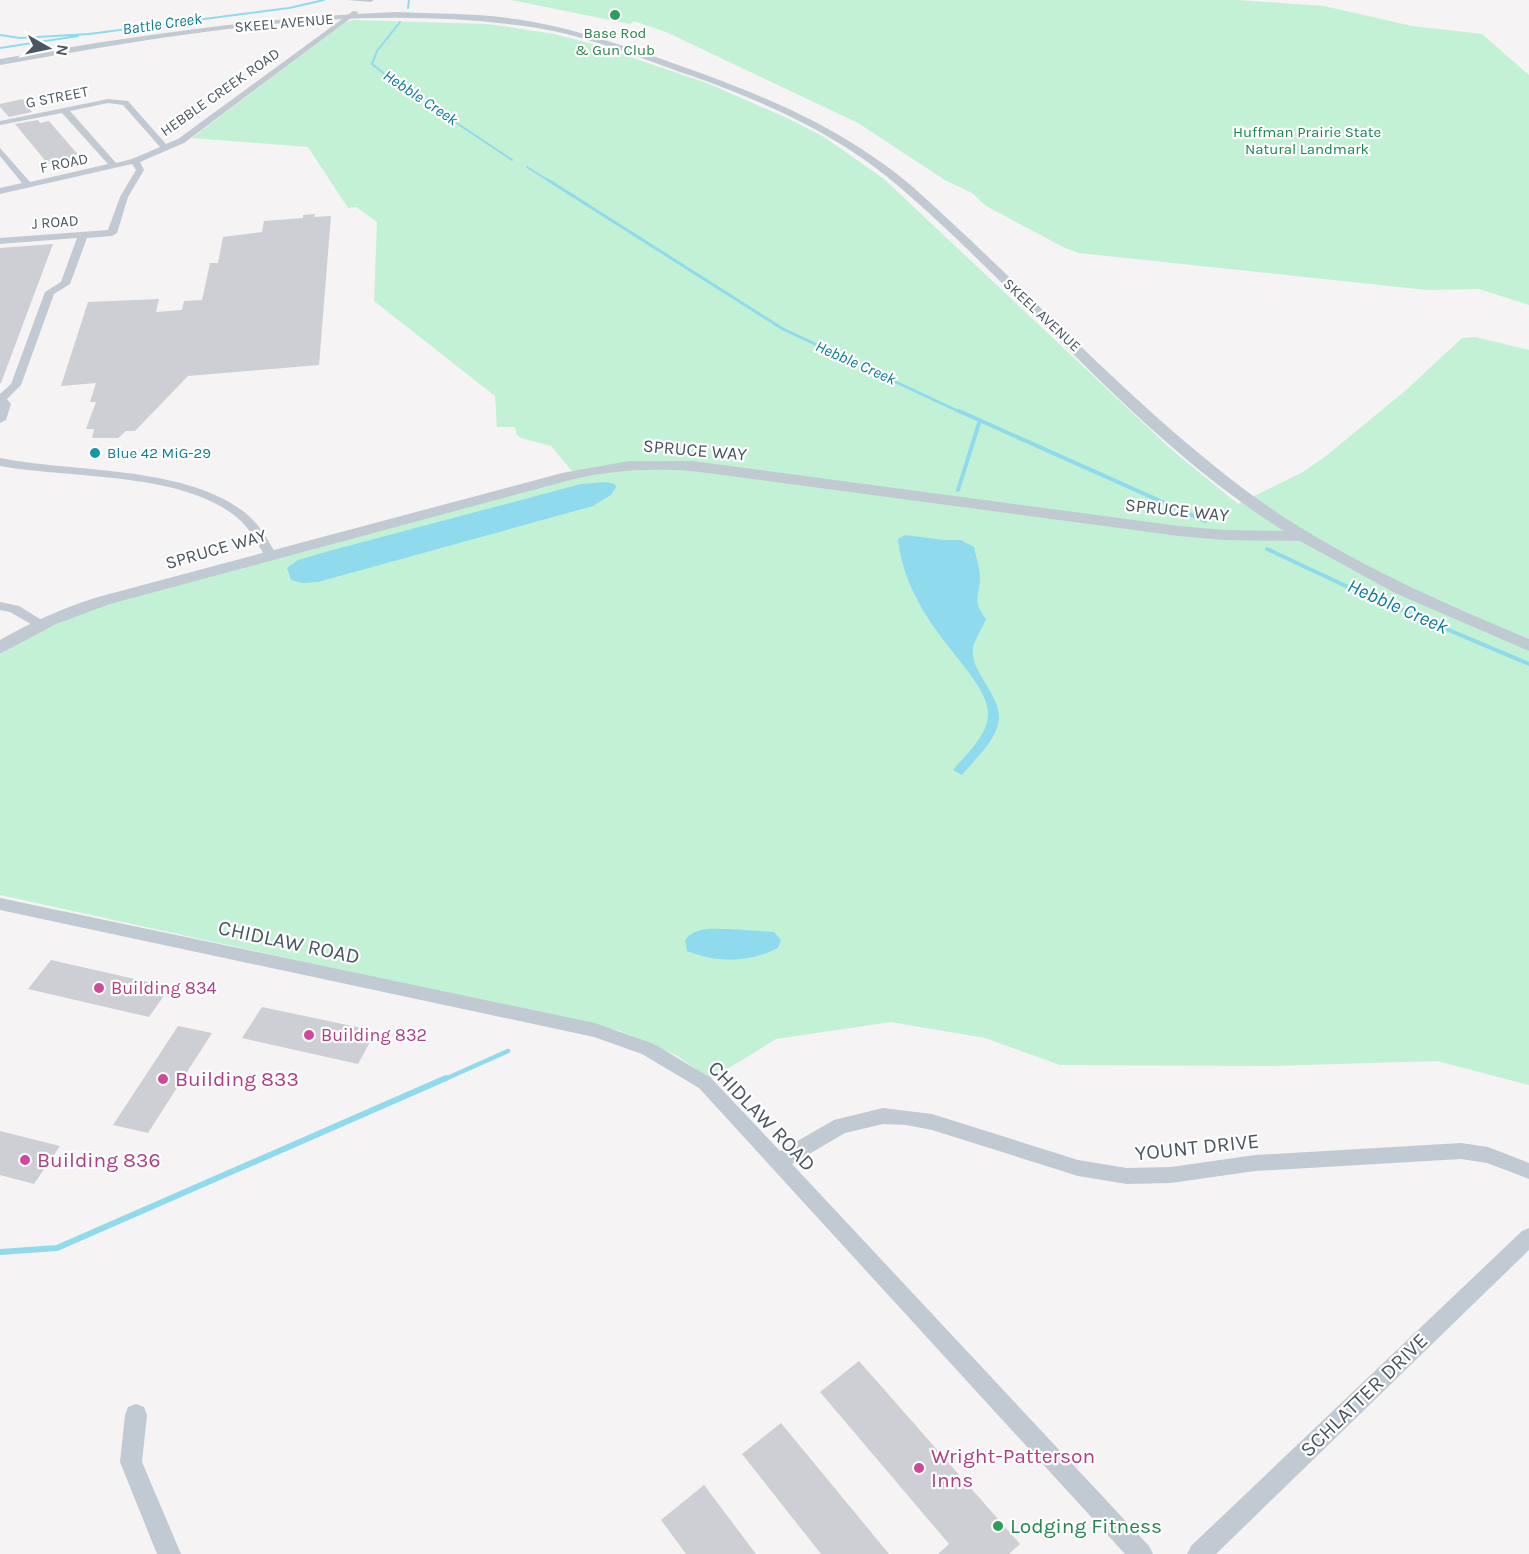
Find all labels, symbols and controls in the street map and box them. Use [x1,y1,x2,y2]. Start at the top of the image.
water label: Battle Creek [121,8,204,38]
marker: Base Rod & Gun Club [608,8,622,22]
street label: SKEEL AVENUE [234,10,334,36]
north arrow [18,18,78,78]
place label: Base Rod & Gun Club [575,24,655,59]
text: N [52,43,73,57]
street label: HEBBLE CREEK ROAD [157,44,283,140]
water label: Hebble Creek [380,65,462,130]
street label: G STREET [24,82,90,112]
park label: Huffman Prairie State Natural Landmark [1233,123,1381,158]
street label: F ROAD [38,149,90,177]
street label: J ROAD [31,211,79,233]
street label: SKEEL AVENUE [1000,275,1084,355]
water label: Hebble Creek [813,336,900,389]
street label: SPRUCE WAY [642,434,748,466]
place label: Blue 42 MiG-29 [107,444,211,462]
marker: Blue 42 MiG-29 [88,446,102,460]
street label: SPRUCE WAY [1124,494,1230,526]
street label: SPRUCE WAY [163,524,269,574]
water label: Hebble Creek [1344,574,1452,639]
street label: CHIDLAW ROAD [216,915,362,969]
place label: Building 834 [111,977,217,999]
marker: Building 834 [92,981,106,995]
place label: Building 832 [321,1024,427,1046]
marker: Building 832 [302,1028,316,1042]
street label: CHIDLAW ROAD [703,1056,821,1176]
place label: Building 833 [175,1067,299,1091]
marker: Building 833 [156,1072,170,1086]
street label: YOUNT DRIVE [1134,1129,1260,1165]
place label: Building 836 [37,1148,160,1172]
marker: Building 836 [18,1153,32,1167]
street label: SCHLATTER DRIVE [1295,1328,1433,1462]
place label: Wright-Patterson Inns [931,1444,1095,1492]
marker: Wright-Patterson Inns [912,1461,926,1475]
place label: Lodging Fitness [1010,1514,1162,1538]
marker: Lodging Fitness [991,1519,1005,1533]

